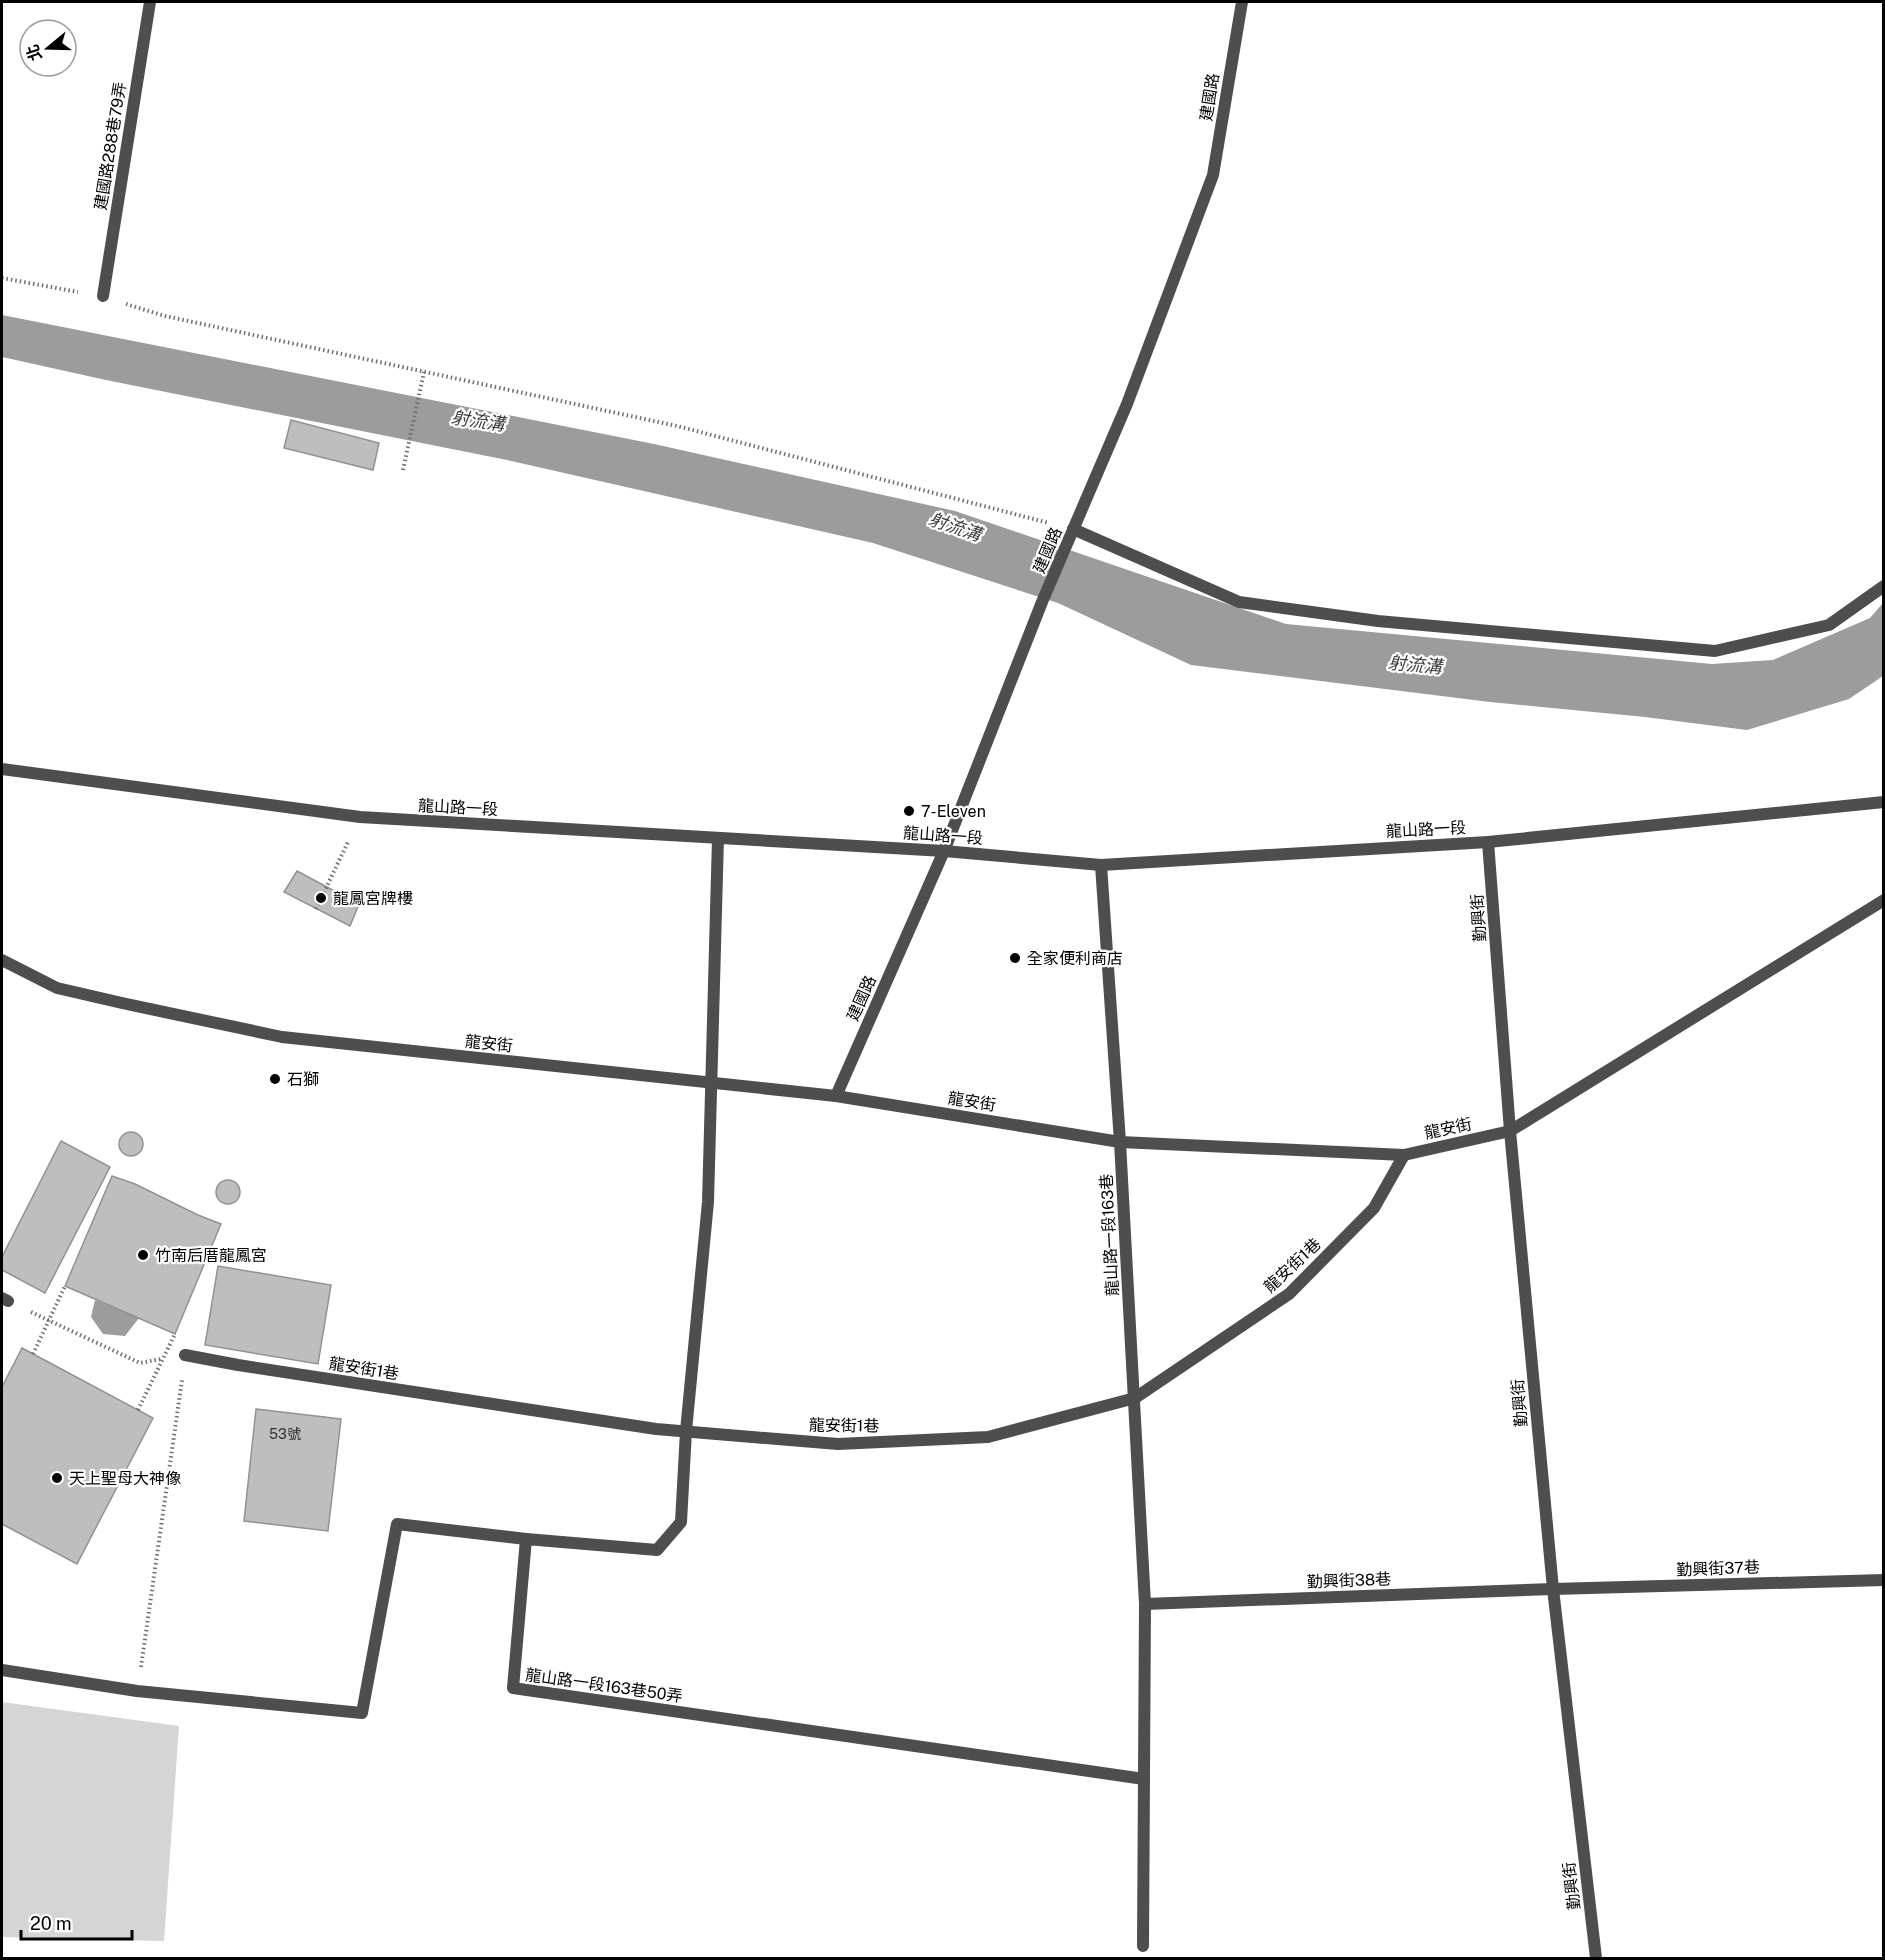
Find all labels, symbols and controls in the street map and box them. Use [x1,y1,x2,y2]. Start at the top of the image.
north arrow [18,18,78,78]
text: 北 [23,42,46,63]
street label: 建國路 [1196,72,1223,122]
street label: 建國路288巷79弄 [91,81,130,211]
water label: 射流溝 [450,406,509,435]
water label: 射流溝 [926,508,987,546]
street label: 建國路 [1029,524,1066,576]
water label: 射流溝 [1387,652,1446,678]
street label: 龍山路一段 [418,796,498,819]
place label: 7-Eleven [921,802,986,821]
marker: 7-Eleven [902,804,916,818]
street label: 龍山路一段 [1386,818,1466,841]
street label: 龍山路一段 [902,823,984,848]
place label: 龍鳳宮牌樓 [333,889,413,908]
marker: 龍鳳宮牌樓 [314,891,328,905]
street label: 勤興街 [1467,893,1490,943]
place label: 全家便利商店 [1027,949,1123,968]
marker: 全家便利商店 [1008,951,1022,965]
street label: 建國路 [843,972,880,1024]
street label: 龍安街 [464,1032,514,1055]
place label: 石獅 [287,1070,319,1089]
marker: 石獅 [268,1072,282,1086]
street label: 龍安街 [947,1088,997,1115]
street label: 龍安街 [1423,1114,1474,1143]
street label: 龍山路一段163巷 [1097,1173,1122,1297]
street label: 龍安街1巷 [1260,1234,1325,1296]
place label: 竹南后厝龍鳳宮 [155,1246,267,1265]
marker: 竹南后厝龍鳳宮 [136,1248,150,1262]
street label: 龍安街1巷 [328,1354,400,1383]
street label: 勤興街 [1508,1378,1531,1428]
street label: 龍安街1巷 [809,1415,879,1436]
house number: 53號 [269,1426,301,1442]
place label: 天上聖母大神像 [69,1469,181,1488]
marker: 天上聖母大神像 [50,1471,64,1485]
street label: 勤興街37巷 [1676,1558,1760,1579]
street label: 勤興街38巷 [1307,1570,1391,1591]
street label: 龍山路一段163巷50弄 [524,1665,684,1706]
street label: 勤興街 [1559,1861,1584,1911]
scale bar [21,1903,132,1941]
text: 20 m [30,1913,72,1934]

